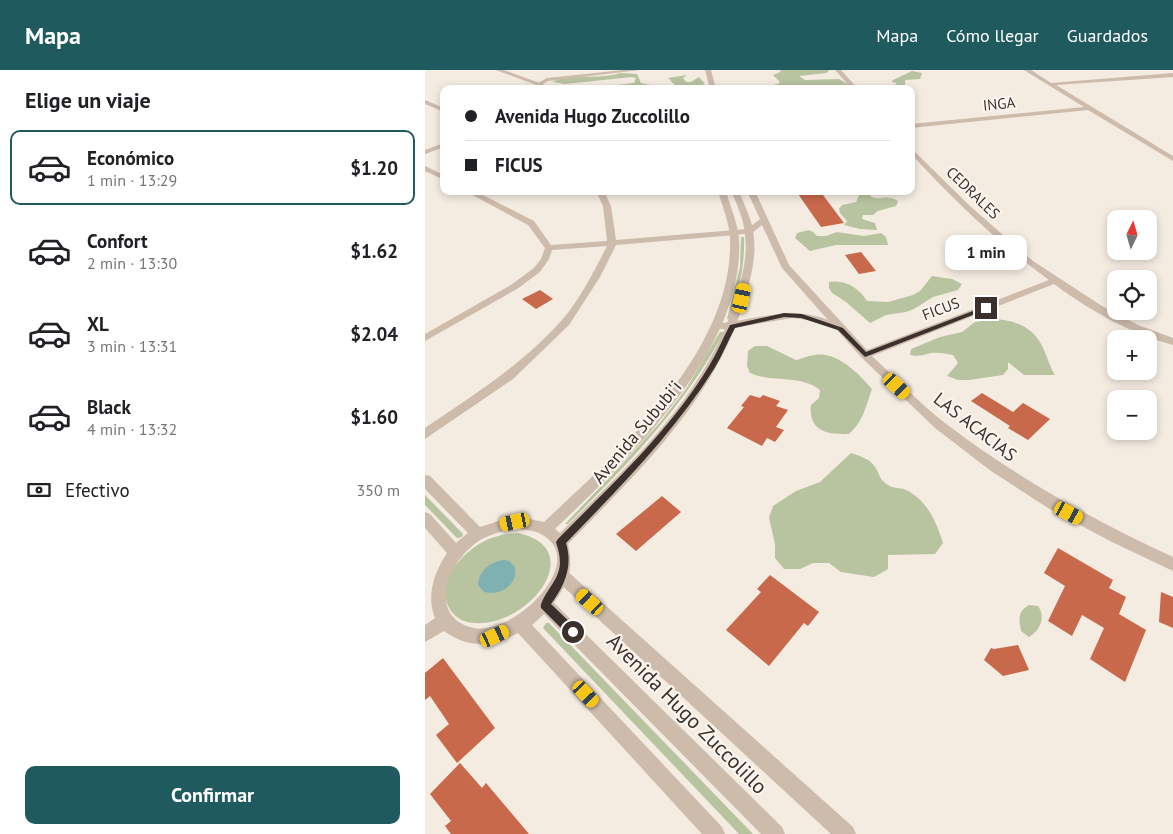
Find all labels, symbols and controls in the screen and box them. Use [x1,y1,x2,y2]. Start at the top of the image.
text: Mapa [25,20,81,51]
text: Mapa [876,24,918,47]
text: Cómo llegar [946,24,1039,47]
text: Guardados [1067,24,1148,47]
text: Elige un viaje [25,86,151,114]
street label: INGA [982,92,1016,115]
text: Avenida Hugo Zuccolillo [495,104,690,128]
icon: car [27,145,72,190]
text: Económico [87,146,174,170]
text: FICUS [495,153,543,177]
text: $1.20 [350,156,398,180]
street label: CEDRALES [942,162,1004,223]
text: 1 min · 13:29 [87,170,177,190]
north arrow [1107,210,1157,260]
map controls [1107,210,1157,440]
icon: car [27,228,72,273]
text: Confort [87,229,148,253]
callout: 1 min [945,236,1027,270]
text: $1.62 [350,239,398,263]
text: 1 min [966,242,1006,262]
text: 2 min · 13:30 [87,253,177,273]
button: locate [1107,270,1157,320]
car [731,282,752,314]
street label: FICUS [919,293,962,324]
route end [975,297,997,319]
icon: car [27,311,72,356]
text: XL [87,312,109,336]
text: $2.04 [350,322,398,346]
button: + [1107,330,1157,380]
text: 3 min · 13:31 [87,336,177,356]
car [880,370,913,402]
street label: Avenida Sububi'i [587,375,686,488]
street label: LAS ACACIAS [929,387,1022,466]
button: − [1107,390,1157,440]
icon: car [27,394,72,439]
text: Black [87,395,131,419]
text: $1.60 [350,405,398,429]
text: 4 min · 13:32 [87,419,177,439]
icon: cash [25,476,53,504]
text: Efectivo [65,478,130,502]
text: 350 m [357,480,400,500]
car [1052,499,1085,527]
car [498,512,531,532]
car [573,586,606,618]
route start [562,621,584,643]
car [478,623,511,649]
street label: Avenida Hugo Zuccolillo [601,628,773,800]
car [570,678,601,710]
button: Confirmar [25,766,400,824]

